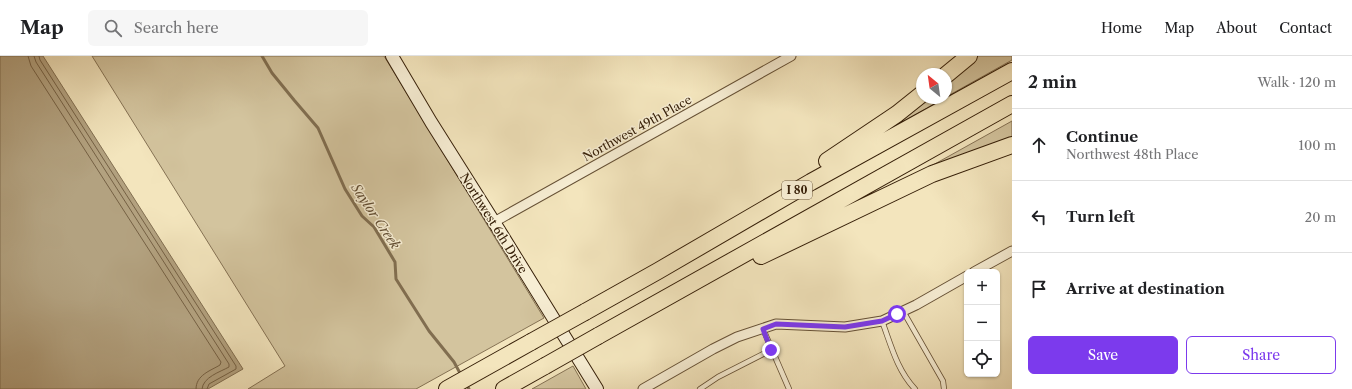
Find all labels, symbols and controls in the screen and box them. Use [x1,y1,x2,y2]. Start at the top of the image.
search box [88,10,368,46]
text: Map [20,16,64,39]
icon: search [102,17,124,39]
text: Search here [134,18,219,37]
text: Home [1101,19,1142,37]
text: Map [1164,19,1194,37]
text: About [1216,19,1257,37]
text: Contact [1279,19,1332,37]
north arrow [916,68,952,104]
text: 2 min [1028,72,1077,92]
text: Walk · 120 m [1258,74,1336,90]
street label: Northwest 49th Place [580,92,694,164]
text: Continue [1066,127,1138,146]
icon: ahead [1028,134,1050,156]
text: 100 m [1298,137,1336,153]
text: Northwest 48th Place [1066,146,1198,162]
street label: Northwest 6th Drive [457,170,531,276]
water label: Saylor Creek [348,179,404,252]
road number: I 80 [782,181,812,199]
icon: left [1028,206,1050,228]
text: Turn left [1066,207,1135,226]
text: 20 m [1305,209,1336,225]
map controls [964,269,1000,377]
button: + [964,269,1000,305]
icon: arrive [1028,278,1050,300]
text: Arrive at destination [1066,279,1225,298]
route start [888,305,906,323]
button: − [964,305,1000,341]
button: Save [1028,336,1178,374]
button: Share [1186,336,1336,374]
route end [762,341,780,359]
button: locate [964,341,1000,377]

